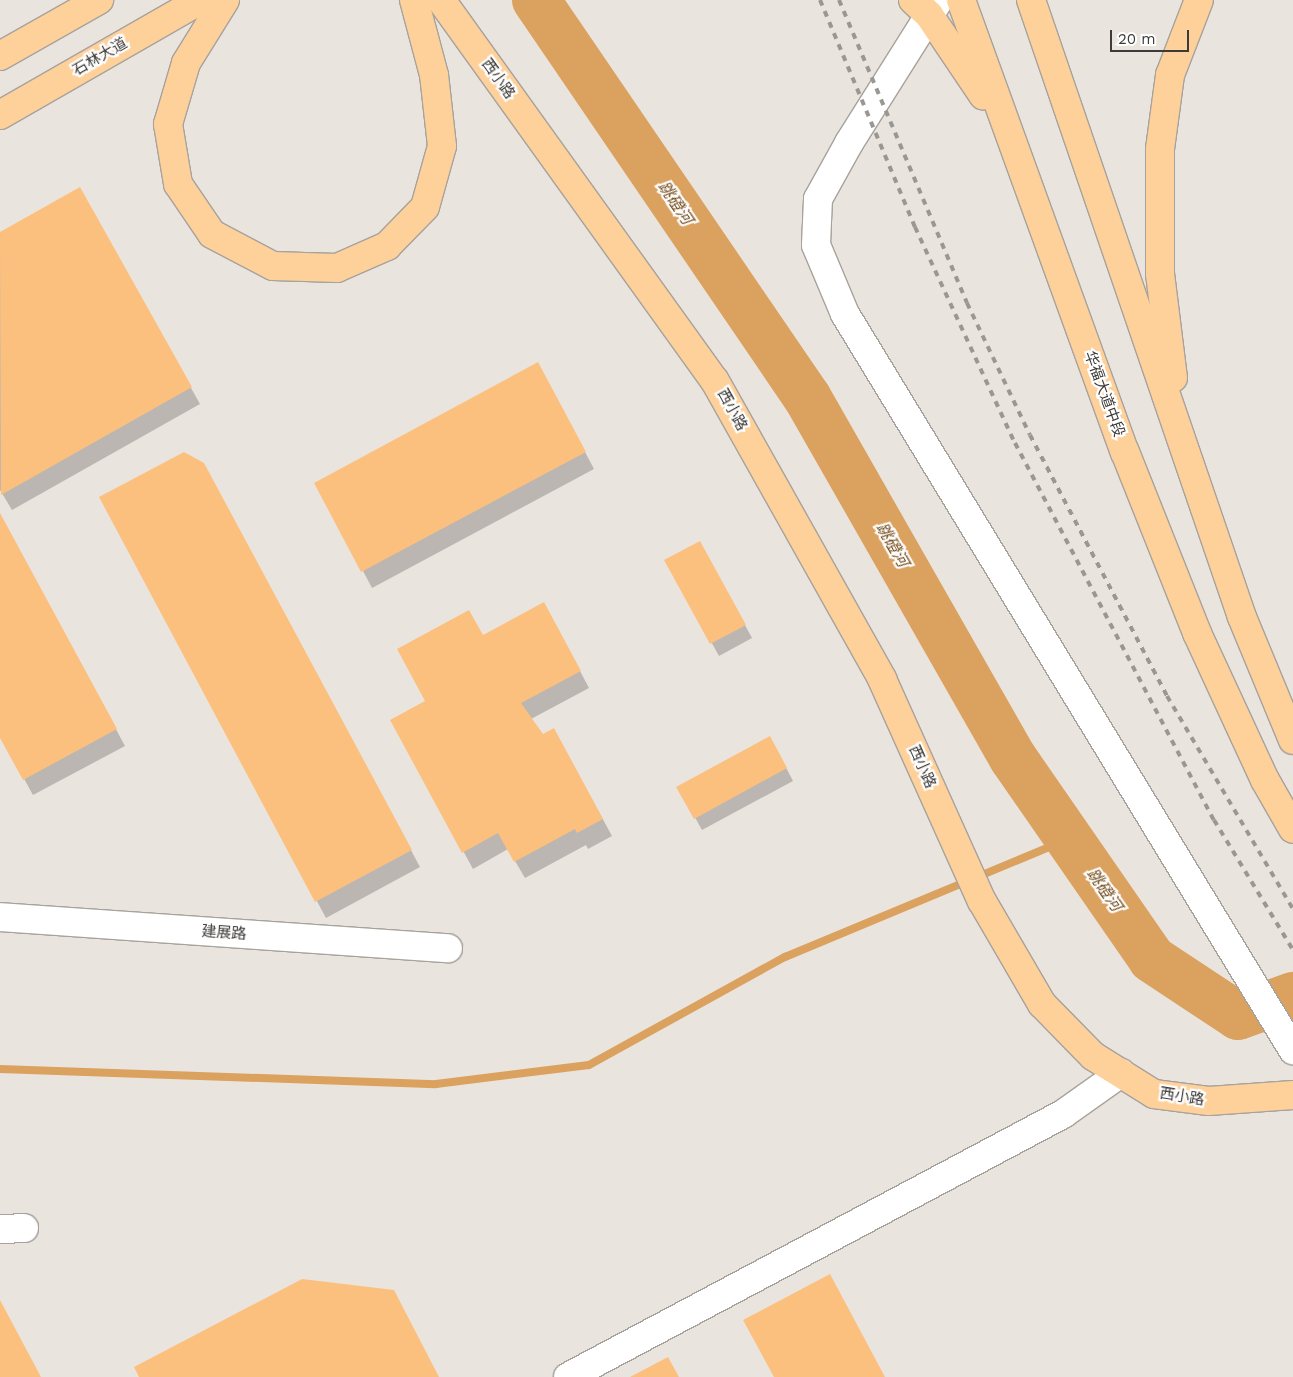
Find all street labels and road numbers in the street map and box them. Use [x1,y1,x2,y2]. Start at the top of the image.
street label: 石林大道 [70,34,130,80]
street label: 西小路 [477,56,519,102]
street label: 华福大道中段 [1080,349,1128,439]
street label: 西小路 [713,386,751,434]
street label: 西小路 [905,743,939,791]
street label: 建展路 [201,922,247,944]
street label: 西小路 [1158,1085,1206,1109]

